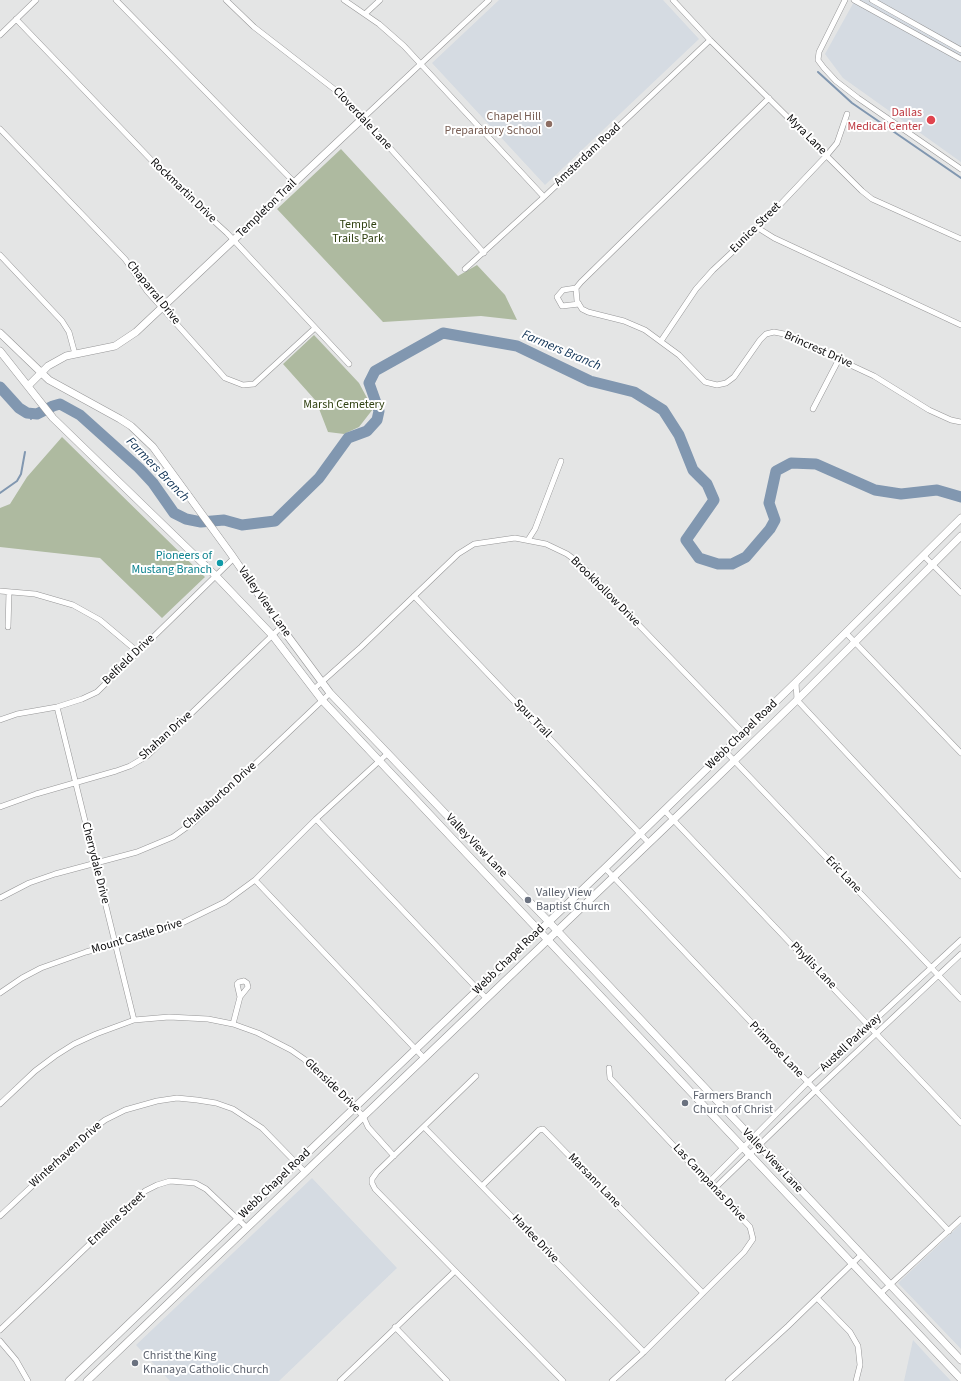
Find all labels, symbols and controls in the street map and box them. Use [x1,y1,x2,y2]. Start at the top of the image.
street label: Cloverdale Lane [329,85,395,153]
place label: Dallas Medical Center [847,106,922,134]
place label: Chapel Hill Preparatory School [445,110,541,138]
street label: Myra Lane [783,112,829,158]
marker: Dallas Medical Center [925,114,937,126]
marker: Chapel Hill Preparatory School [544,119,554,129]
street label: Amsterdam Road [552,120,624,190]
street label: Rockmartin Drive [147,156,219,226]
street label: Templeton Trail [234,177,300,241]
street label: Eunice Street [728,200,784,256]
park label: Temple Trails Park [332,218,384,246]
street label: Chaparral Drive [123,258,183,328]
water label: Farmers Branch [519,327,603,375]
street label: Brincrest Drive [782,328,854,372]
park label: Marsh Cemetery [303,398,385,412]
water label: Farmers Branch [122,434,192,506]
place label: Pioneers of Mustang Branch [132,549,212,577]
street label: Brookhollow Drive [567,554,643,630]
marker: Pioneers of Mustang Branch [215,558,225,568]
street label: Valley View Lane [234,564,294,640]
street label: Belfield Drive [100,632,158,688]
street label: Spur Trail [510,697,554,741]
street label: Webb Chapel Road [703,697,781,773]
street label: Shahan Drive [136,708,196,764]
street label: Challaburton Drive [180,759,260,833]
street label: Valley View Lane [442,811,510,881]
street label: Cherrydale Drive [78,821,112,905]
street label: Eric Lane [822,854,864,896]
place label: Valley View Baptist Church [536,886,610,914]
marker: Valley View Baptist Church [523,895,533,905]
street label: Mount Castle Drive [90,916,184,958]
street label: Webb Chapel Road [470,922,548,998]
street label: Phyllis Lane [787,939,839,993]
street label: Austell Parkway [817,1011,885,1075]
street label: Primrose Lane [746,1019,806,1081]
street label: Glenside Drive [301,1056,363,1116]
place label: Farmers Branch Church of Christ [693,1089,773,1117]
marker: Farmers Branch Church of Christ [680,1098,690,1108]
street label: Winterhaven Drive [27,1119,105,1191]
street label: Valley View Lane [739,1126,805,1196]
street label: Las Campanas Drive [669,1141,749,1225]
street label: Webb Chapel Road [236,1146,314,1222]
street label: Marsann Lane [565,1151,623,1211]
street label: Emeline Street [85,1189,149,1249]
street label: Harlee Drive [508,1212,562,1266]
place label: Christ the King Knanaya Catholic Church [143,1349,269,1377]
marker: Christ the King Knanaya Catholic Church [130,1358,140,1368]

